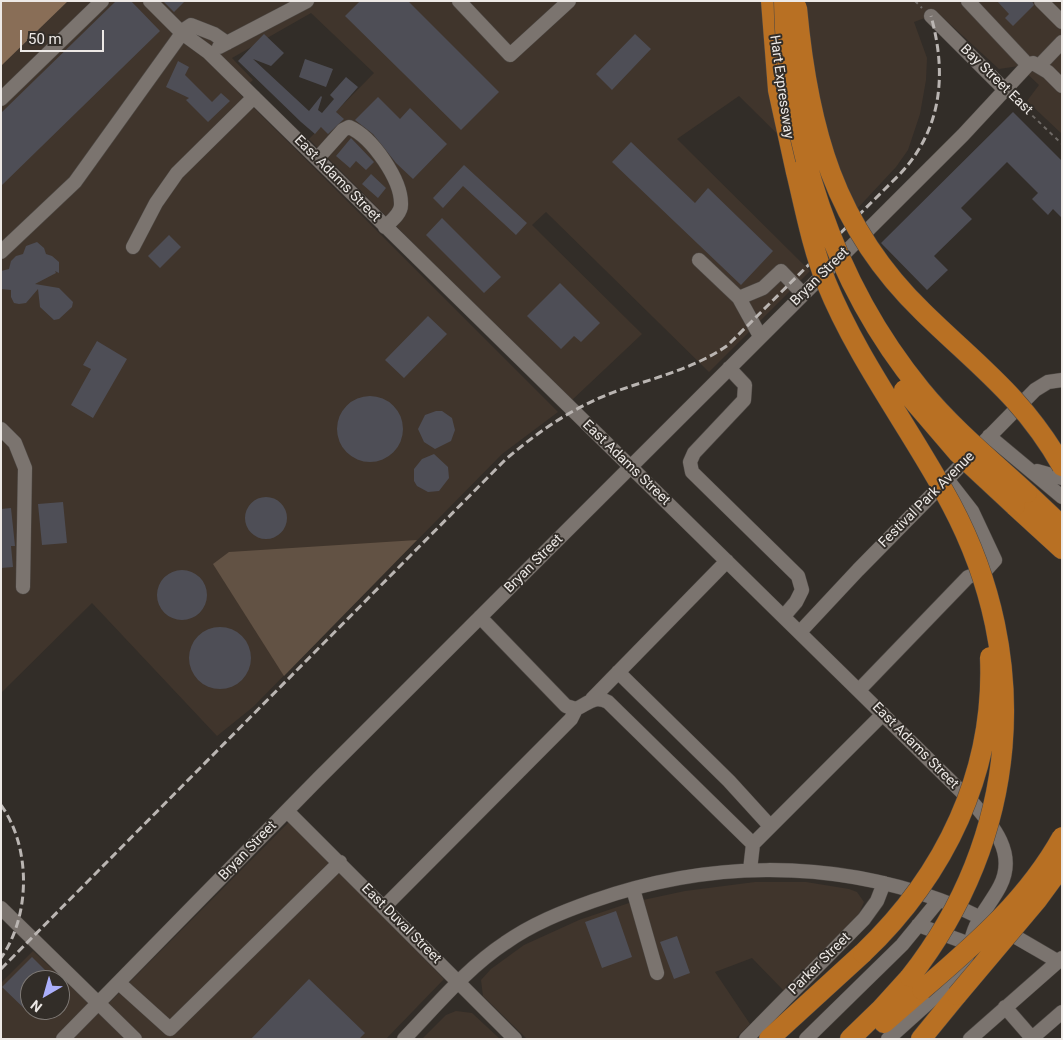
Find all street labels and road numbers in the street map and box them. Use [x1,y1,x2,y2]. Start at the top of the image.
street label: Hart Expressway [765,34,797,140]
street label: Bay Street East [956,41,1036,119]
street label: East Adams Street [290,132,384,226]
street label: Bryan Street [787,244,853,310]
street label: East Adams Street [579,417,673,509]
street label: Festival Park Avenue [875,448,979,552]
street label: Bryan Street [501,531,567,597]
street label: East Adams Street [868,699,962,793]
street label: Bryan Street [216,818,280,884]
street label: East Duval Street [358,881,444,967]
street label: Parker Street [786,930,854,998]

